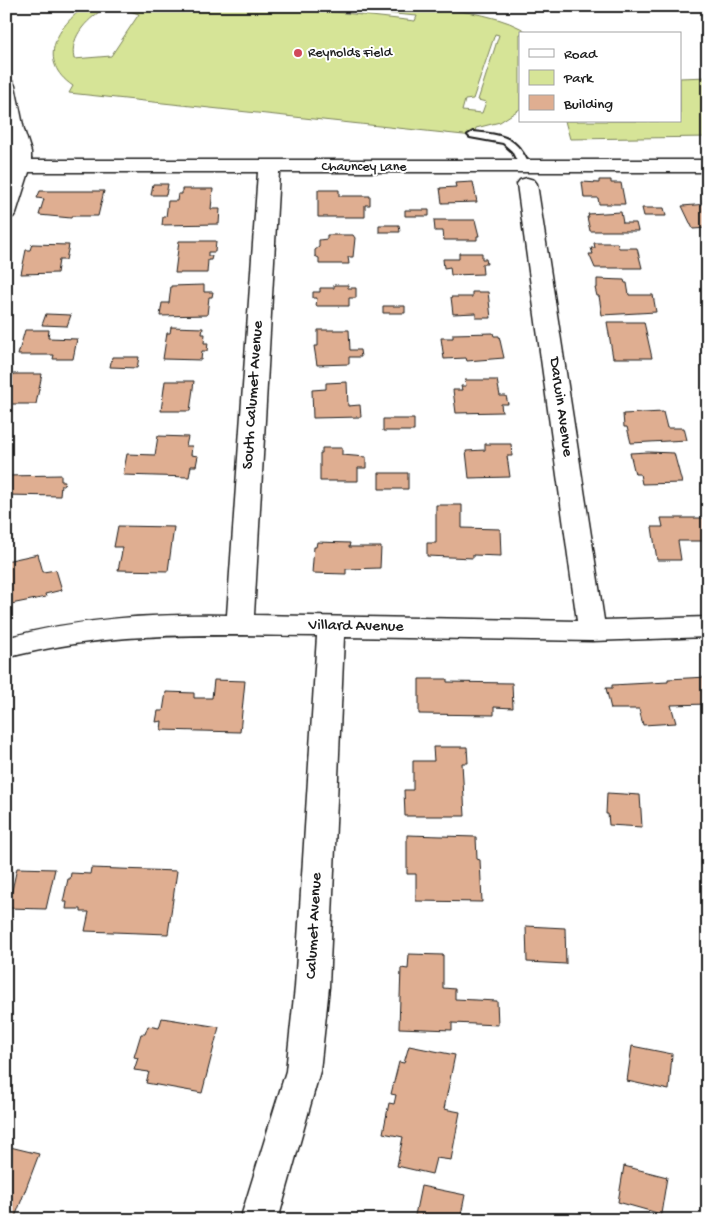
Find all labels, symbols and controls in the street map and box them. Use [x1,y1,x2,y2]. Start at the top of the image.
legend [519,32,682,122]
place label: Reynolds Field [308,45,394,62]
text: Road [564,46,598,64]
marker: Reynolds Field [292,47,304,59]
text: Park [563,70,594,88]
text: Building [563,96,613,114]
street label: Chauncey Lane [321,159,407,176]
street label: South Calumet Avenue [239,319,269,470]
street label: Darwin Avenue [543,355,576,459]
street label: Villard Avenue [307,617,405,637]
street label: Calumet Avenue [303,872,327,980]

